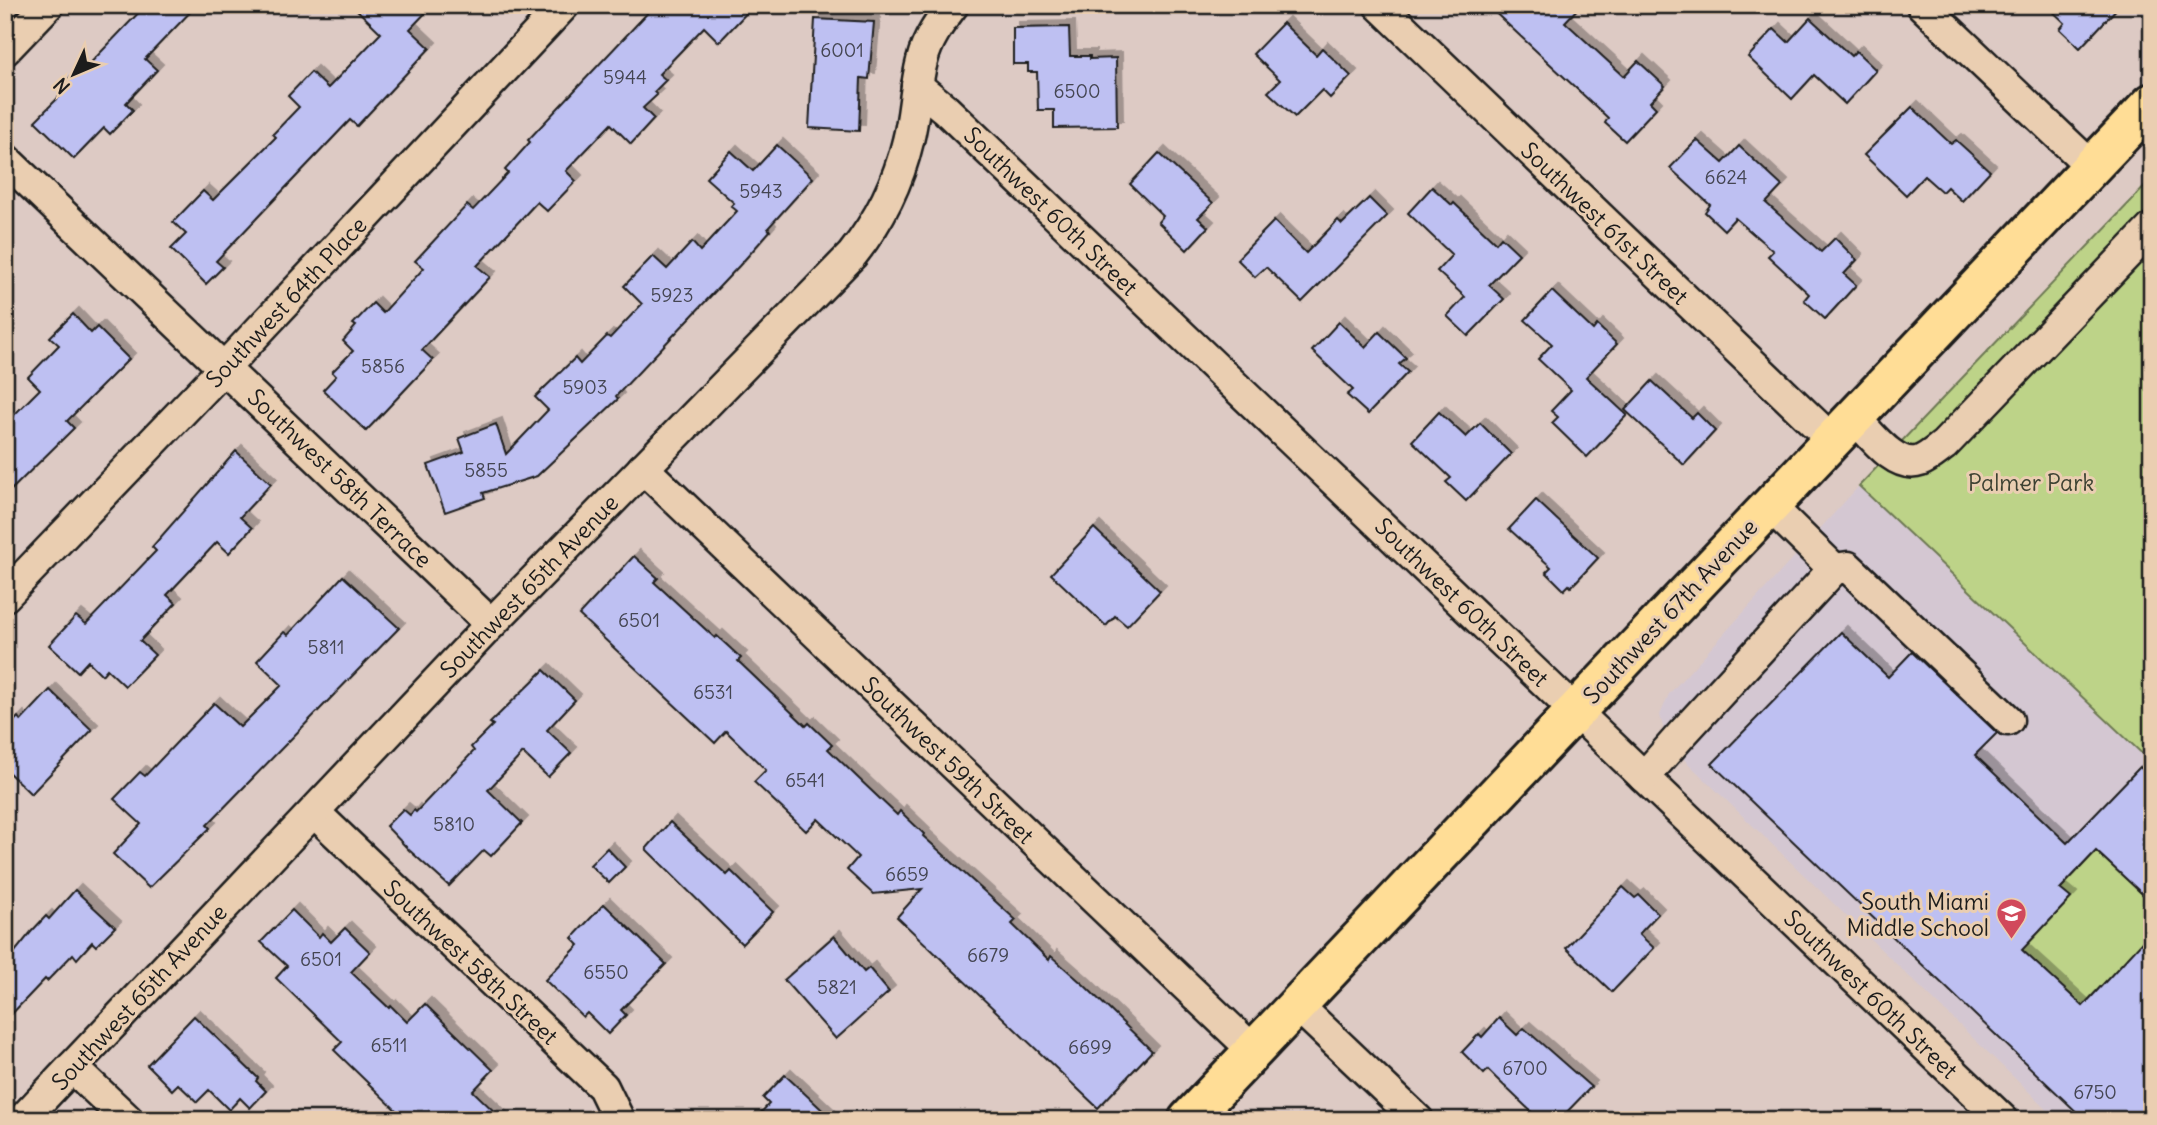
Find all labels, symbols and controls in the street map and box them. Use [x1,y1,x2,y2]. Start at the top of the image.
north arrow [38,38,108,108]
house number: 6001 [820,38,864,62]
house number: 5944 [603,65,647,89]
text: N [49,73,75,99]
house number: 6500 [1054,79,1100,103]
street label: Southwest 60th Street [958,121,1144,302]
street label: Southwest 61st Street [1515,136,1695,311]
house number: 6624 [1704,165,1748,189]
house number: 5943 [739,179,783,203]
street label: Southwest 64th Place [199,211,373,393]
house number: 5923 [650,283,694,307]
house number: 5856 [361,354,405,378]
house number: 5903 [562,375,608,399]
street label: Southwest 58th Terrace [242,382,438,574]
house number: 5855 [464,458,508,482]
park label: Palmer Park [1968,468,2094,497]
street label: Southwest 65th Avenue [434,488,624,684]
street label: Southwest 60th Street [1369,512,1555,693]
street label: Southwest 67th Avenue [1577,513,1763,709]
house number: 6501 [618,608,660,632]
house number: 5811 [308,635,344,659]
street label: Southwest 59th Street [856,670,1040,850]
house number: 6531 [693,680,733,704]
house number: 6541 [785,768,825,792]
house number: 5810 [433,812,475,836]
house number: 6659 [885,862,929,886]
street label: Southwest 58th Street [378,873,565,1051]
place label: South Miami Middle School [1846,887,1989,942]
school or university icon: South Miami Middle School [1995,897,2029,941]
street label: Southwest 65th Avenue [45,898,233,1096]
street label: Southwest 60th Street [1778,904,1964,1085]
house number: 6679 [967,943,1009,967]
house number: 6501 [300,947,342,971]
house number: 6550 [583,960,629,984]
house number: 5821 [817,975,857,999]
house number: 6511 [371,1033,407,1057]
house number: 6699 [1068,1035,1112,1059]
house number: 6700 [1502,1056,1548,1080]
house number: 6750 [2073,1080,2117,1104]

